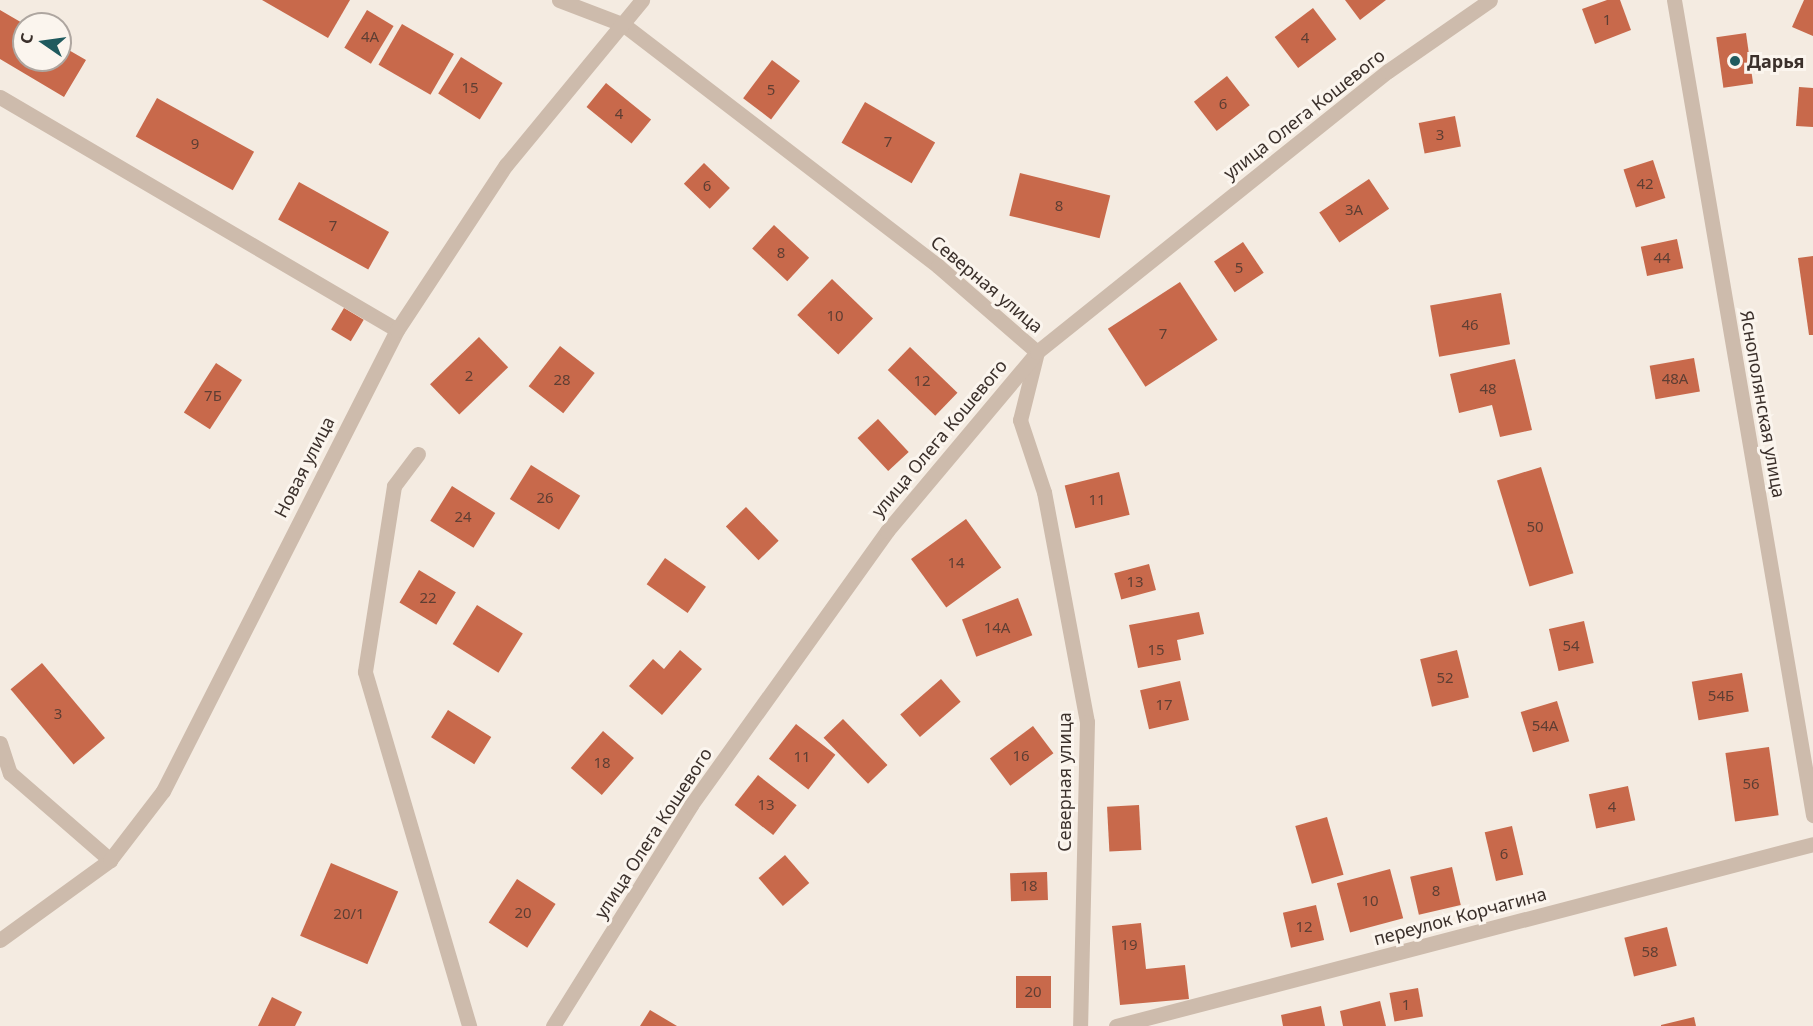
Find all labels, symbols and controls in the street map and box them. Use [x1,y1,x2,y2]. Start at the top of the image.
house number: 1 [1603,11,1611,29]
north arrow [12,12,72,72]
house number: 4А [361,28,379,46]
house number: 4 [1301,29,1309,47]
text: С [15,31,38,46]
street label: улица Олега Кошевого [1219,44,1389,184]
place label: Дарья [1747,50,1804,72]
marker: Дарья [1728,54,1742,68]
house number: 15 [461,79,479,97]
house number: 5 [767,81,775,99]
house number: 6 [1219,95,1227,113]
house number: 4 [615,105,623,123]
house number: 3 [1436,126,1444,144]
house number: 7 [884,133,892,151]
house number: 9 [191,135,199,153]
house number: 42 [1636,175,1654,193]
house number: 6 [703,177,711,195]
house number: 8 [1055,197,1063,215]
house number: 3А [1345,201,1363,219]
house number: 7 [329,217,337,235]
street label: Северная улица [927,231,1047,337]
house number: 8 [777,244,785,262]
house number: 44 [1653,249,1671,267]
house number: 5 [1235,259,1243,277]
house number: 10 [826,307,844,325]
street label: Яснополянская улица [1736,309,1790,499]
house number: 46 [1461,316,1479,334]
house number: 7 [1159,325,1167,343]
street label: улица Олега Кошевого [867,355,1011,521]
house number: 2 [465,367,473,385]
house number: 48А [1662,370,1688,388]
house number: 28 [553,371,571,389]
house number: 12 [913,372,931,390]
house number: 48 [1479,380,1497,398]
house number: 7Б [204,387,222,405]
street label: Новая улица [269,413,339,521]
house number: 26 [536,489,554,507]
house number: 11 [1088,491,1106,509]
house number: 24 [454,508,472,526]
house number: 50 [1526,518,1544,536]
house number: 14 [947,554,965,572]
house number: 13 [1126,573,1144,591]
house number: 22 [419,589,437,607]
house number: 14А [984,619,1010,637]
house number: 54 [1562,637,1580,655]
house number: 15 [1147,641,1165,659]
house number: 52 [1436,669,1454,687]
house number: 54Б [1708,687,1734,705]
house number: 17 [1155,696,1173,714]
house number: 3 [54,705,62,723]
street label: Северная улица [1053,712,1075,852]
house number: 54А [1532,717,1558,735]
street label: улица Олега Кошевого [590,744,716,922]
house number: 16 [1012,747,1030,765]
house number: 11 [793,748,811,766]
house number: 18 [593,754,611,772]
house number: 56 [1742,775,1760,793]
house number: 13 [757,796,775,814]
house number: 4 [1608,798,1616,816]
house number: 6 [1500,845,1508,863]
house number: 18 [1020,877,1038,895]
house number: 8 [1432,882,1440,900]
street label: переулок Корчагина [1371,883,1549,949]
house number: 10 [1361,892,1379,910]
house number: 20 [514,904,532,922]
house number: 20/1 [333,905,365,923]
house number: 12 [1295,918,1313,936]
house number: 19 [1120,936,1138,954]
house number: 58 [1641,943,1659,961]
house number: 20 [1024,983,1042,1001]
house number: 1 [1402,996,1410,1014]

